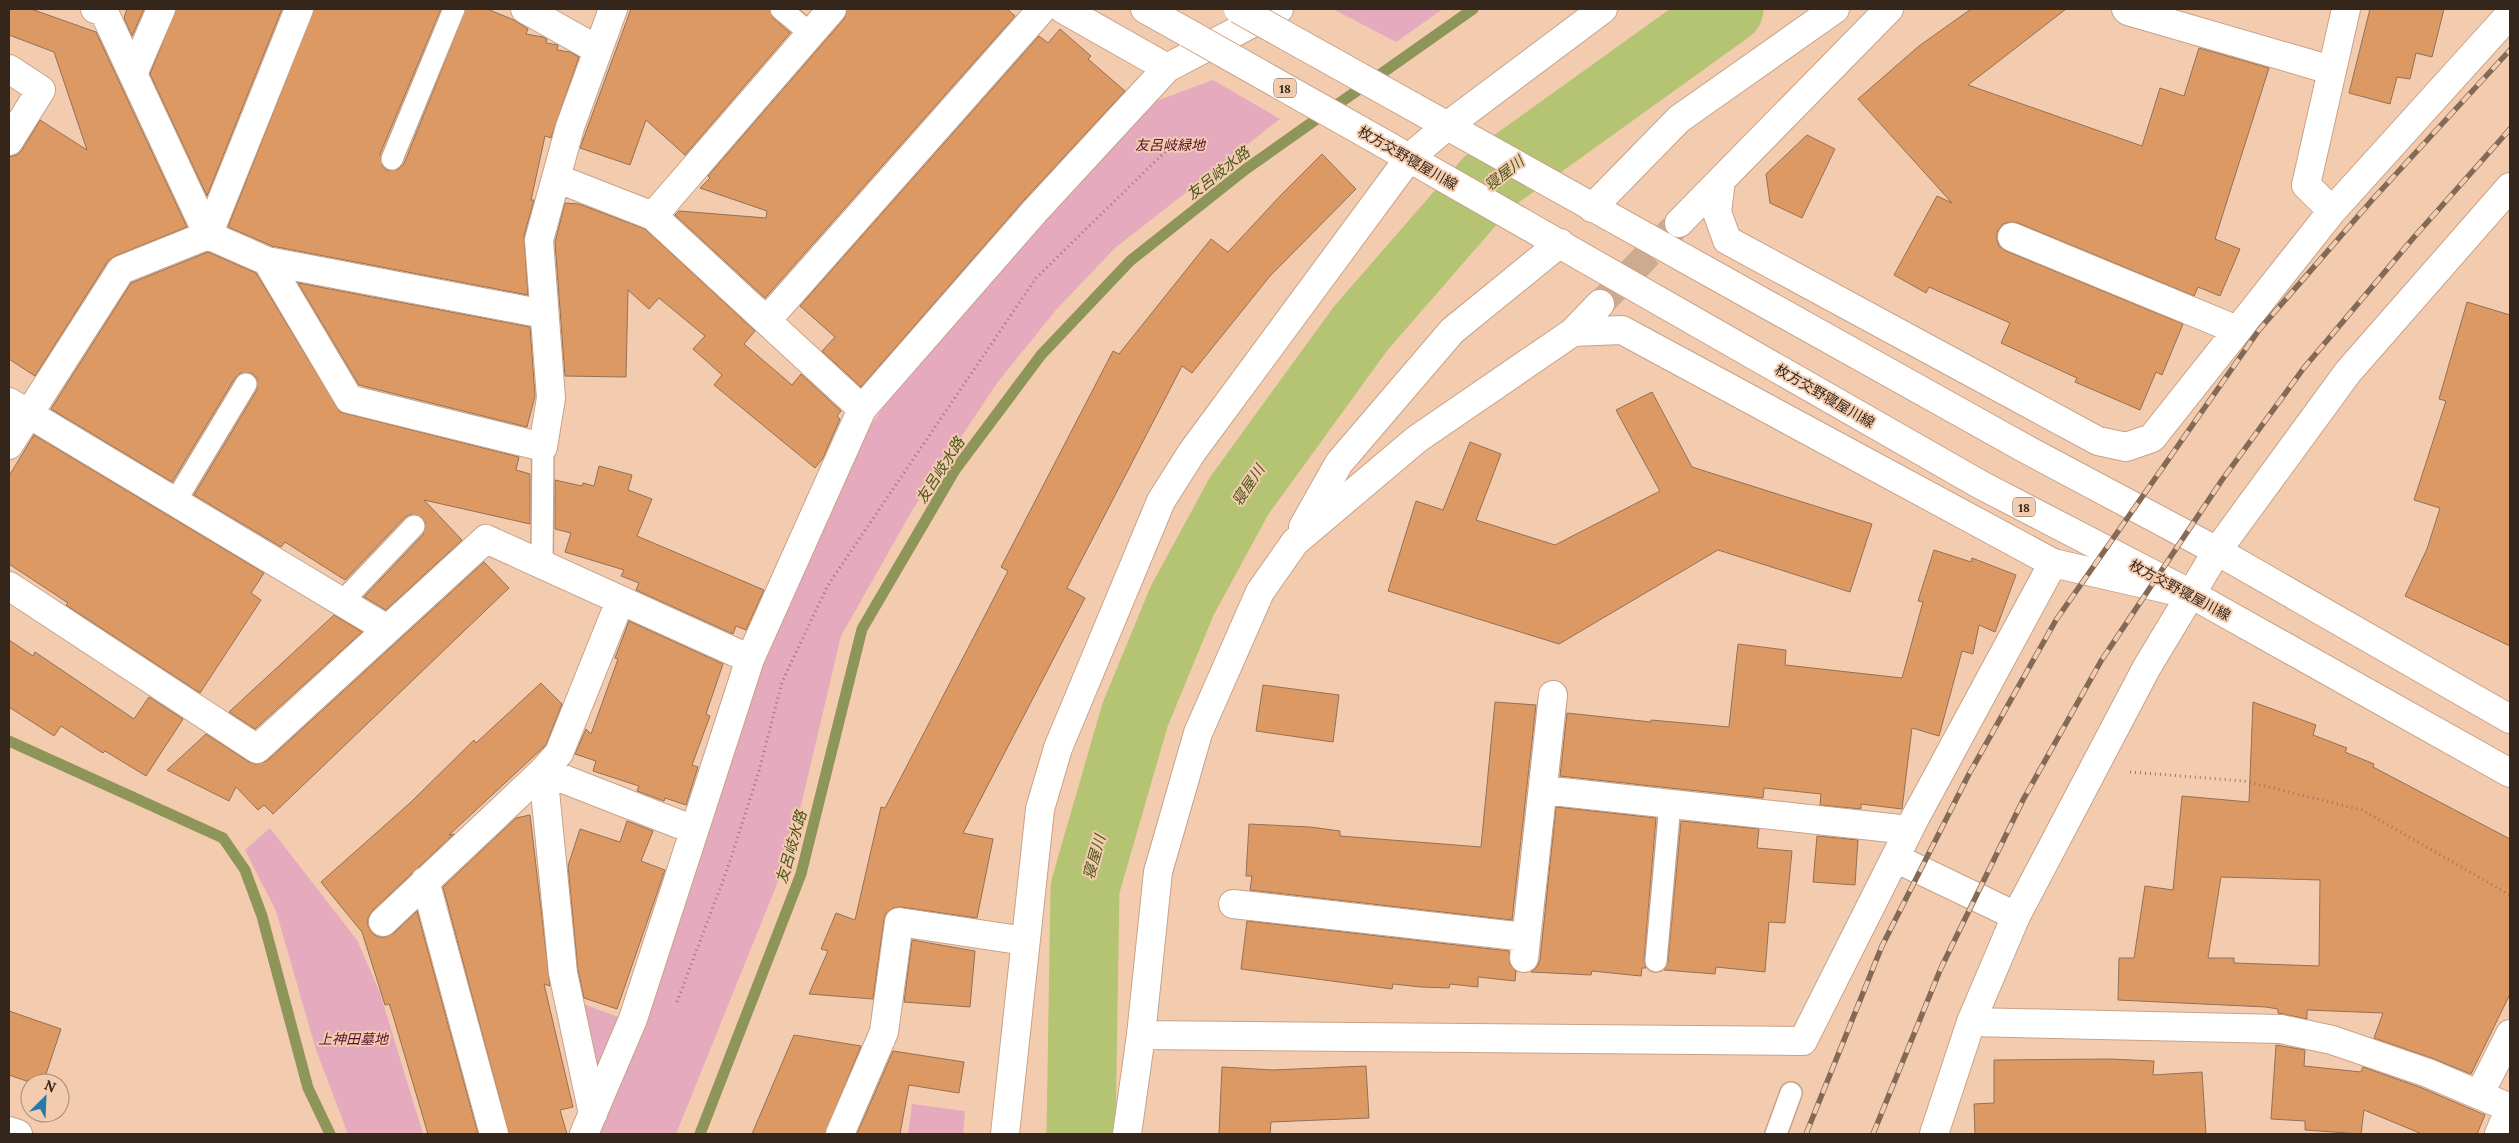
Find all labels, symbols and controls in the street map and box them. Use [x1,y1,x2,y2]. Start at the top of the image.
road number: 18 [1274,78,1296,98]
street label: 枚方交野寝屋川線 [1355,122,1461,194]
park label: 友呂岐緑地 [1135,136,1207,154]
water label: 友呂岐水路 [1183,141,1255,204]
water label: 寝屋川 [1480,150,1529,194]
street label: 枚方交野寝屋川線 [1772,360,1878,432]
water label: 友呂岐水路 [912,432,969,507]
water label: 寝屋川 [1228,459,1270,509]
road number: 18 [2013,498,2035,516]
street label: 枚方交野寝屋川線 [2126,556,2234,624]
water label: 友呂岐水路 [772,806,811,886]
water label: 寝屋川 [1079,831,1110,881]
park label: 上神田墓地 [318,1030,390,1048]
north arrow [20,1073,70,1123]
text: N [42,1076,59,1097]

